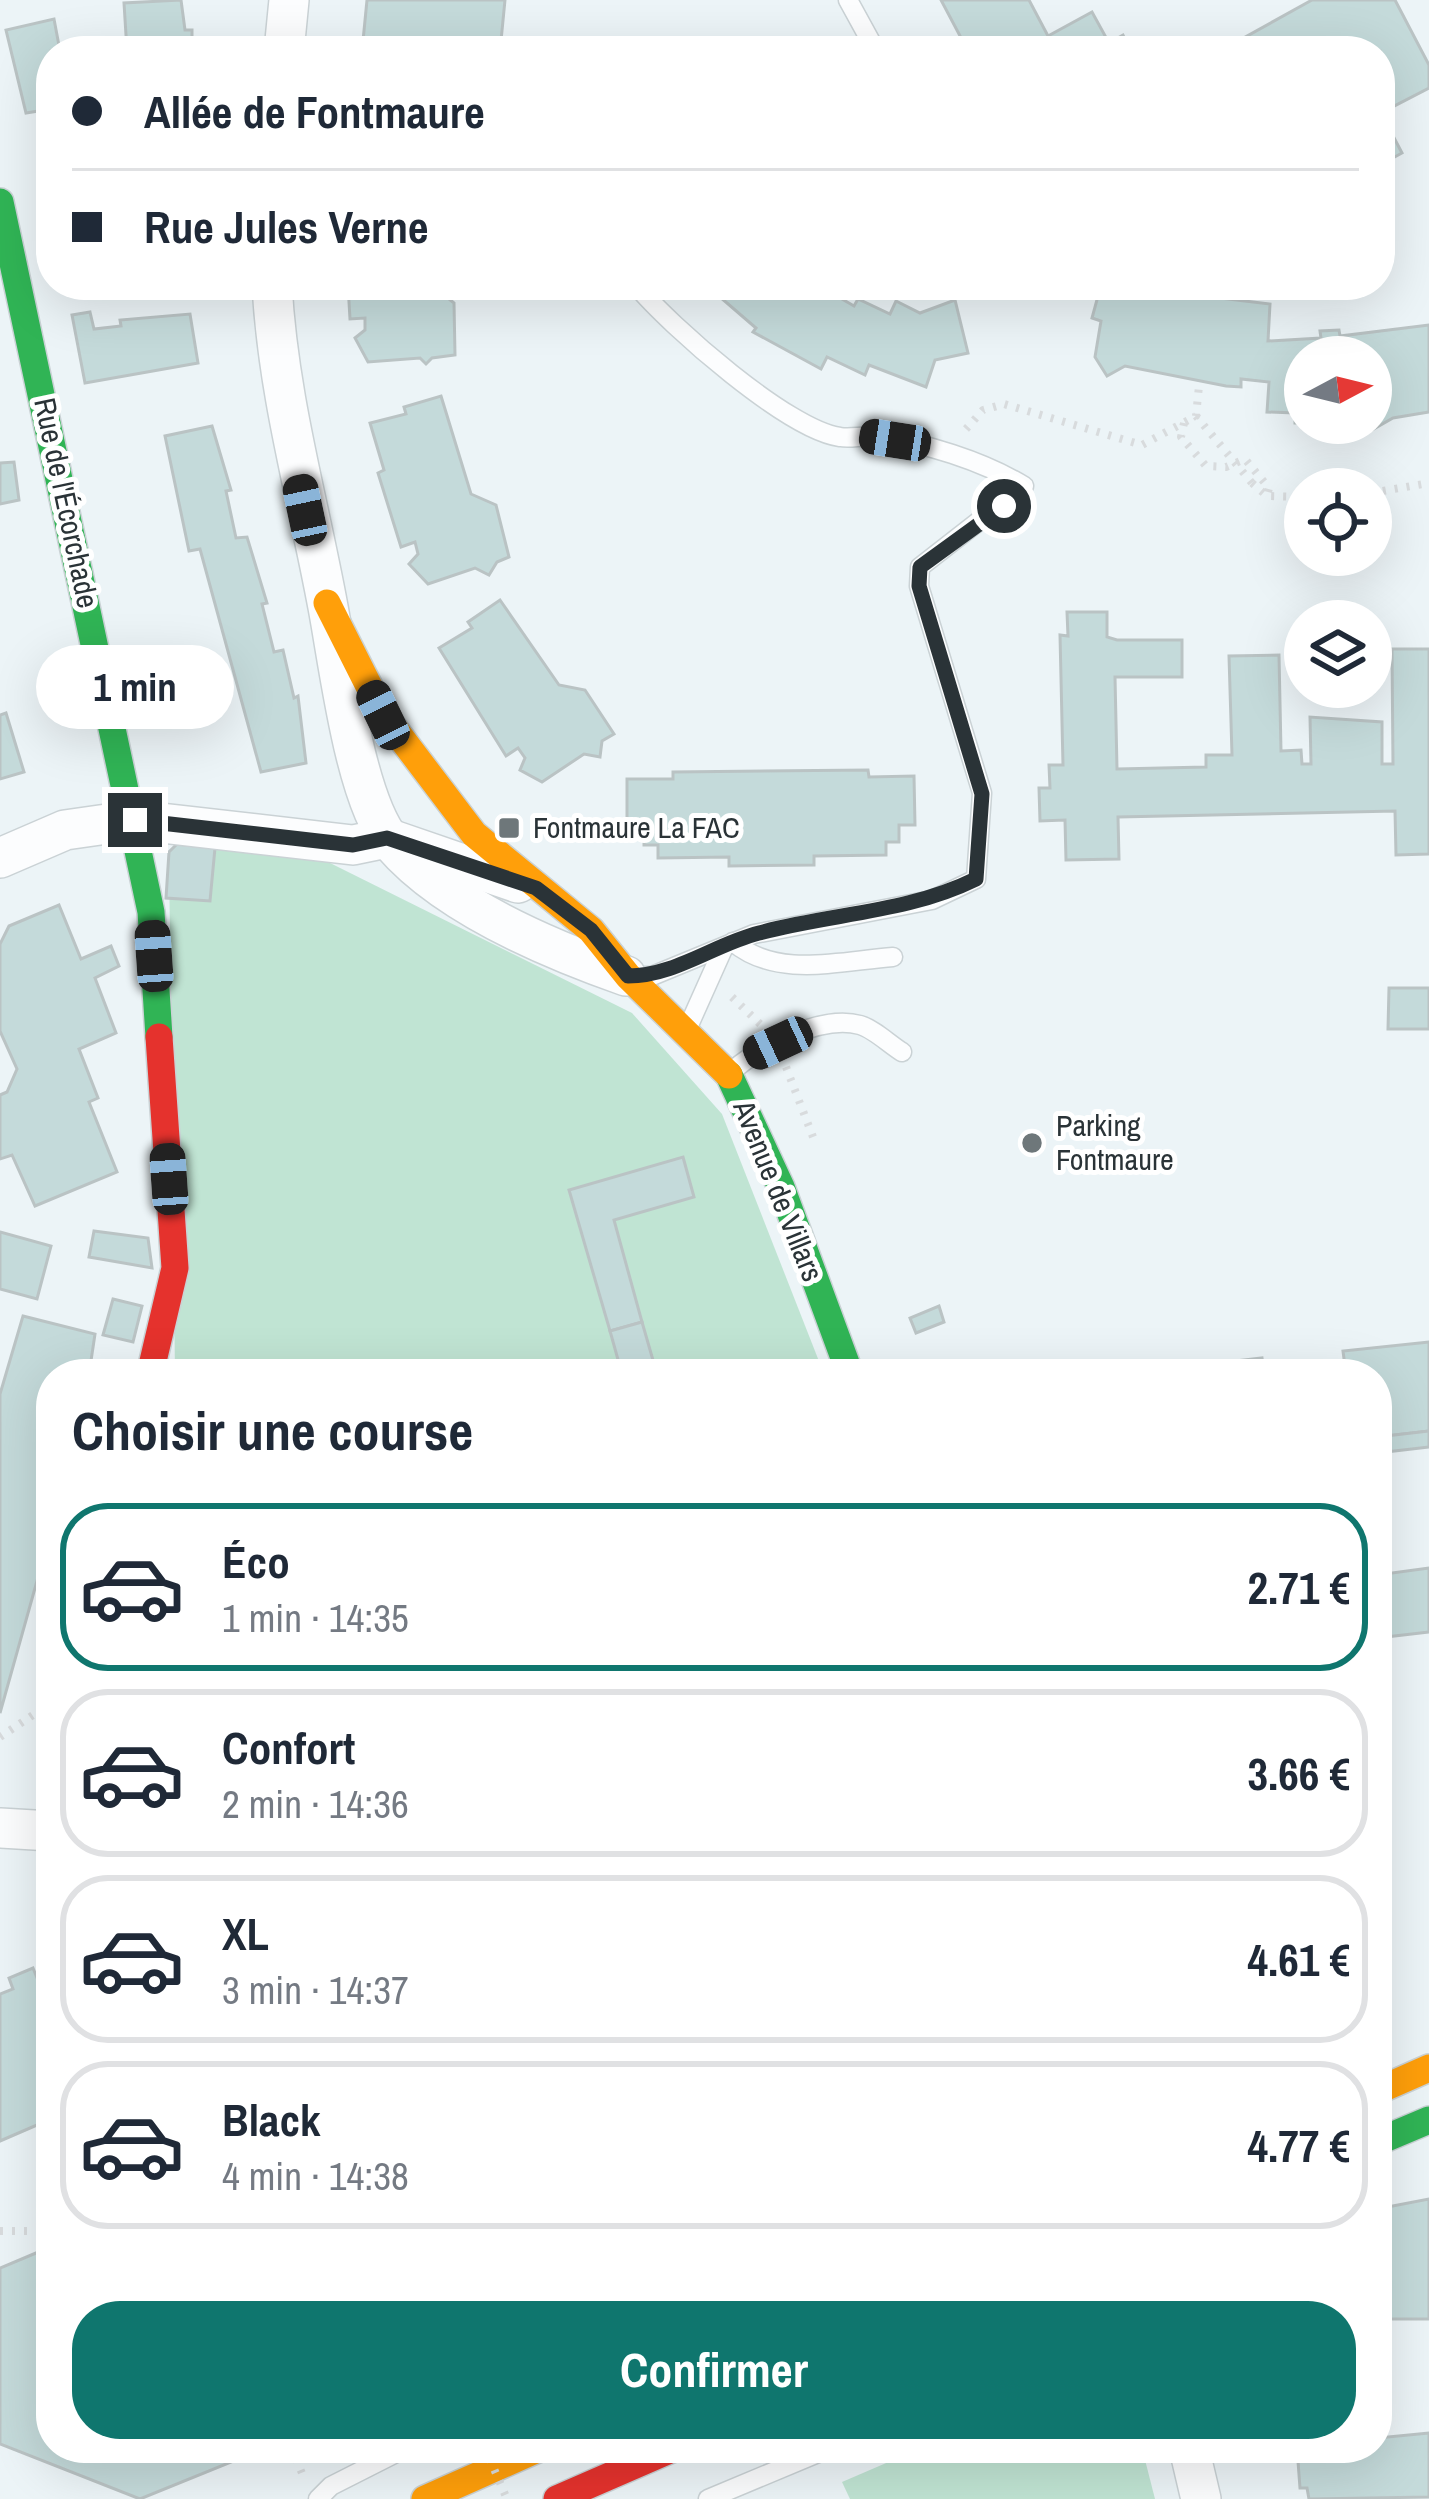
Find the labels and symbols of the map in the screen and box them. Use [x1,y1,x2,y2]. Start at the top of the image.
north arrow [1284,336,1392,444]
street label: Rue de l'Écorchade [25,394,109,612]
car [857,417,933,463]
car [280,471,330,549]
route start [977,479,1031,533]
callout: 1 min [36,646,234,730]
car [351,675,415,755]
route end [108,793,162,847]
place label: Fontmaure La FAC [533,807,740,847]
marker: Fontmaure La FAC [496,815,522,841]
car [134,919,174,993]
car [738,1011,818,1075]
street label: Avenue de Villars [724,1093,833,1287]
place label: Parking Fontmaure [1056,1105,1174,1179]
marker: Parking Fontmaure [1019,1130,1045,1156]
car [149,1142,189,1216]

